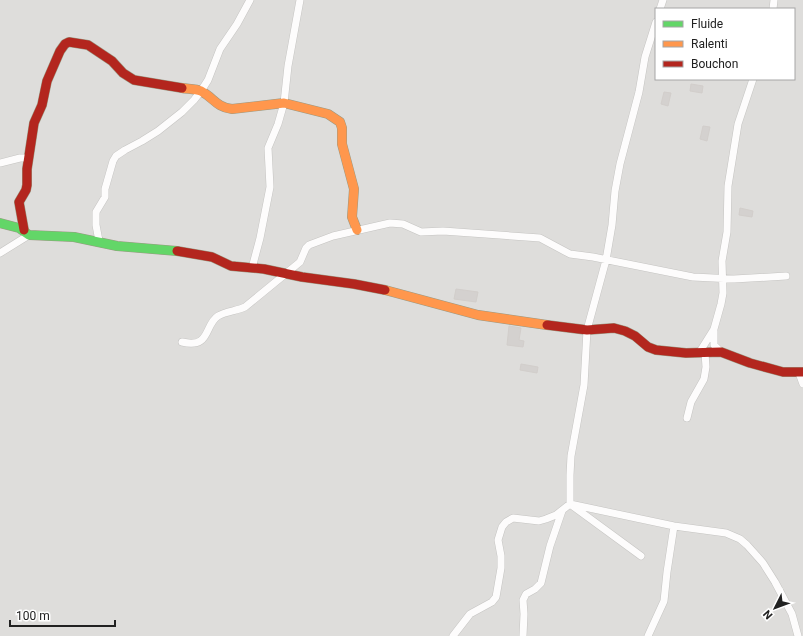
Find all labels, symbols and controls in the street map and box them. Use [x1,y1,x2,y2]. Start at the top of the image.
legend [655,8,795,80]
text: Fluide [691,17,723,31]
text: Ralenti [691,37,728,51]
text: Bouchon [691,57,738,71]
north arrow [755,588,795,628]
scale bar [10,602,115,628]
text: N [760,607,775,622]
text: 100 m [16,609,50,623]

